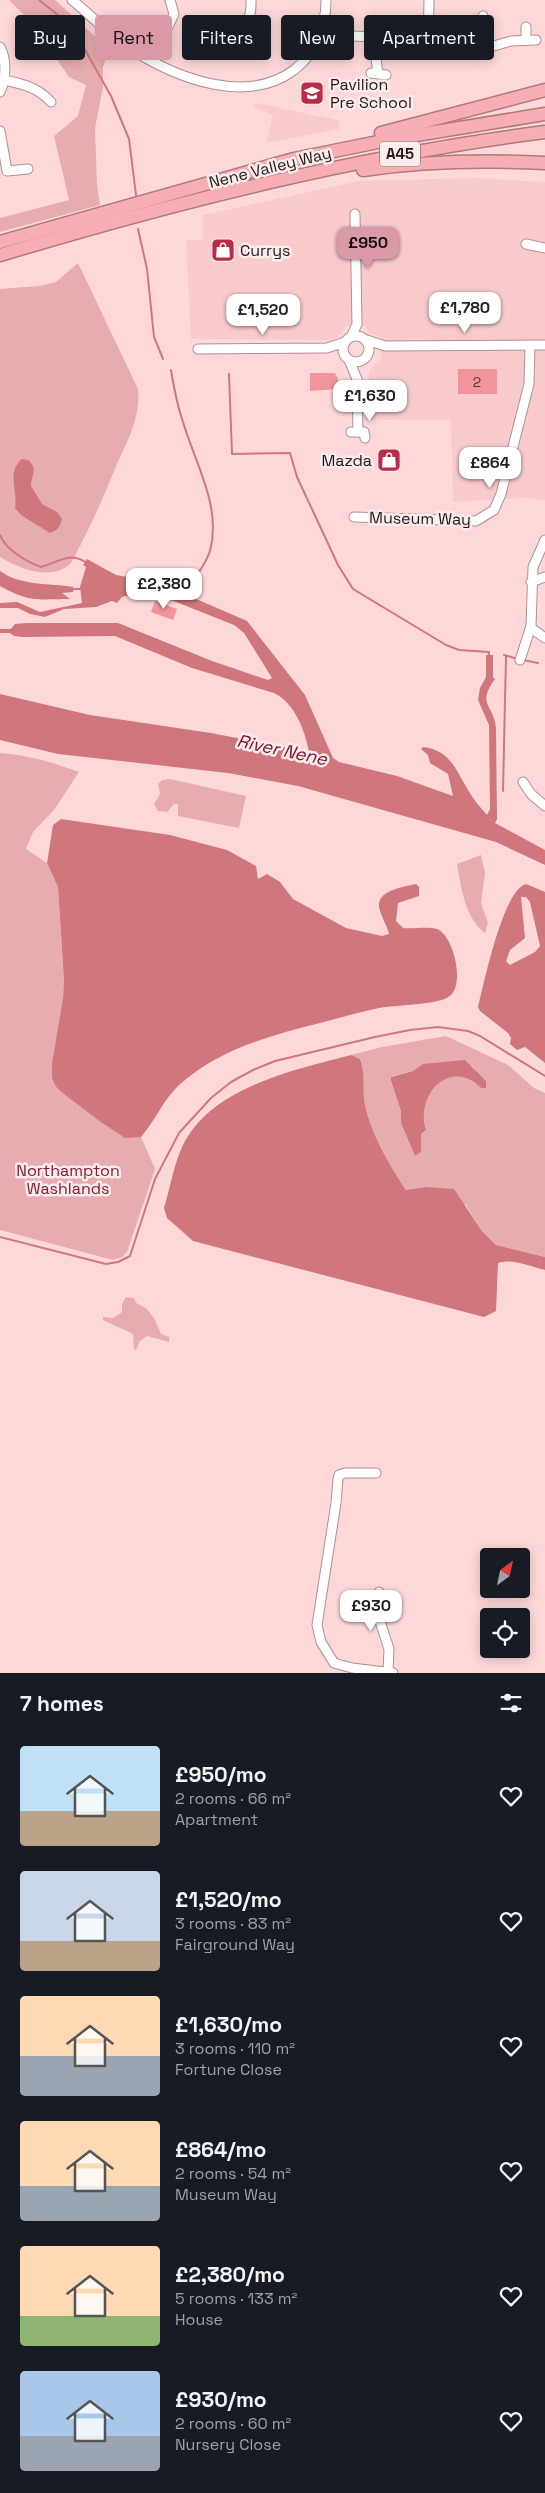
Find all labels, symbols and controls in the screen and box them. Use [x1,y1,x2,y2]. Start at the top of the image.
chip: Buy [15,15,85,60]
chip: Rent [95,15,172,60]
chip: Filters [182,15,271,60]
chip: New [281,15,354,60]
chip: Apartment [364,15,494,60]
place label: Pavilion Pre School [330,74,412,113]
school or university icon: Pavilion Pre School [299,80,325,106]
street label: Nene Valley Way [207,142,334,193]
road number: A45 [380,142,420,166]
pin: £950 [338,226,398,269]
text: £950 [348,232,388,253]
shop icon: Currys [210,237,236,263]
place label: Currys [240,240,290,261]
pin: £1,780 [424,292,506,334]
pin: £1,520 [222,294,304,336]
text: £1,780 [440,297,490,318]
text: £1,520 [237,299,289,320]
house number: 2 [473,373,481,391]
pin: £1,630 [329,380,411,422]
text: £1,630 [344,385,396,406]
pin: £864 [460,446,520,489]
shop icon: Mazda [376,447,402,473]
place label: Mazda [321,450,372,471]
text: £864 [470,452,510,473]
street label: Museum Way [369,507,471,530]
pin: £2,380 [123,568,205,610]
text: £2,380 [137,573,191,594]
water label: River Nene [235,729,331,771]
park label: Northampton Washlands [16,1160,120,1199]
north arrow [480,1548,530,1598]
map controls [480,1548,530,1658]
pin: £930 [341,1590,401,1632]
text: £930 [351,1595,391,1616]
button: locate [480,1608,530,1658]
icon: filters [497,1689,525,1717]
text: 7 homes [20,1690,104,1717]
text: £950/mo [175,1761,267,1788]
icon: home [60,1766,120,1826]
icon: heart [497,1782,525,1810]
text: 2 rooms · 66 m² [175,1788,291,1809]
text: Apartment [175,1809,258,1830]
text: £1,520/mo [175,1886,282,1913]
icon: home [60,1891,120,1951]
icon: heart [497,1907,525,1935]
text: 3 rooms · 83 m² [175,1913,291,1934]
text: Fairground Way [175,1934,295,1955]
text: £1,630/mo [175,2011,282,2038]
icon: home [60,2016,120,2076]
icon: heart [497,2032,525,2060]
text: 3 rooms · 110 m² [175,2038,295,2059]
text: Fortune Close [175,2059,282,2080]
text: £864/mo [175,2136,266,2163]
icon: home [60,2141,120,2201]
icon: heart [497,2157,525,2185]
text: 2 rooms · 54 m² [175,2163,291,2184]
text: Museum Way [175,2184,277,2205]
text: £2,380/mo [175,2261,285,2288]
icon: home [60,2266,120,2326]
icon: heart [497,2282,525,2310]
text: 5 rooms · 133 m² [175,2288,297,2309]
text: House [175,2309,223,2330]
text: £930/mo [175,2386,267,2413]
icon: home [60,2391,120,2451]
icon: heart [497,2407,525,2435]
text: 2 rooms · 60 m² [175,2413,291,2434]
text: Nursery Close [175,2434,281,2455]

